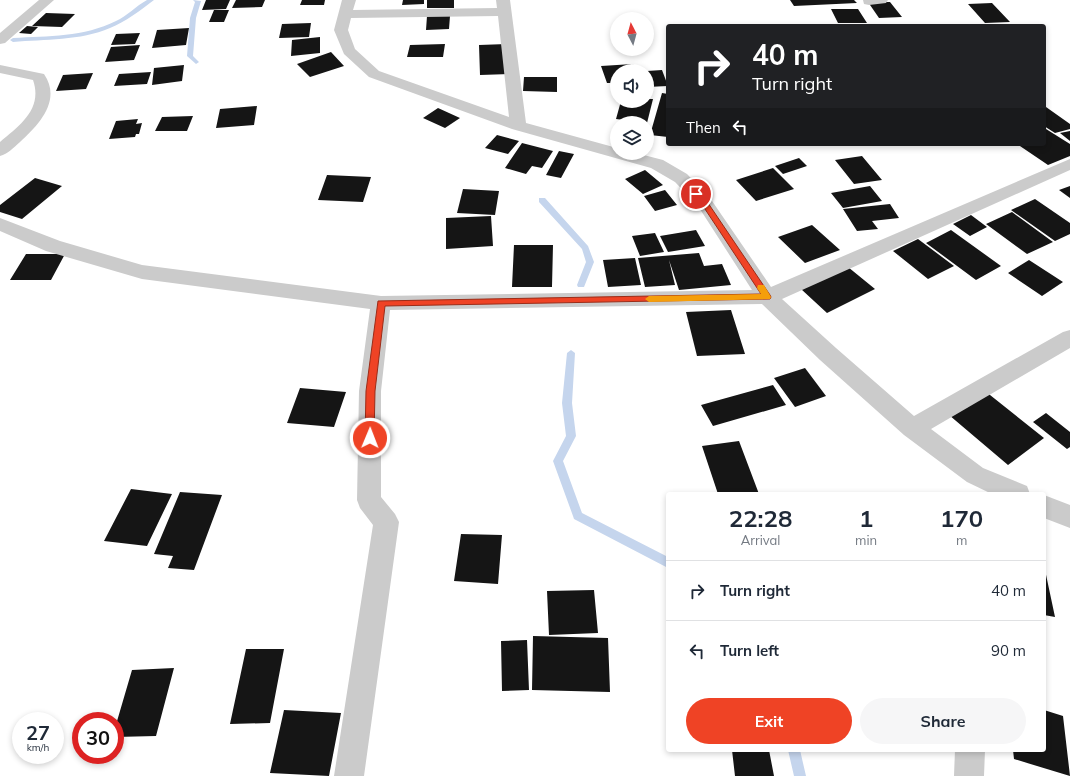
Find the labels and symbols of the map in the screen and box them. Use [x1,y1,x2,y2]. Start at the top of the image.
north arrow [610,12,654,56]
pin [679,177,713,211]
position arrow [349,417,391,459]
speed limit sign: 30 [72,712,124,764]

